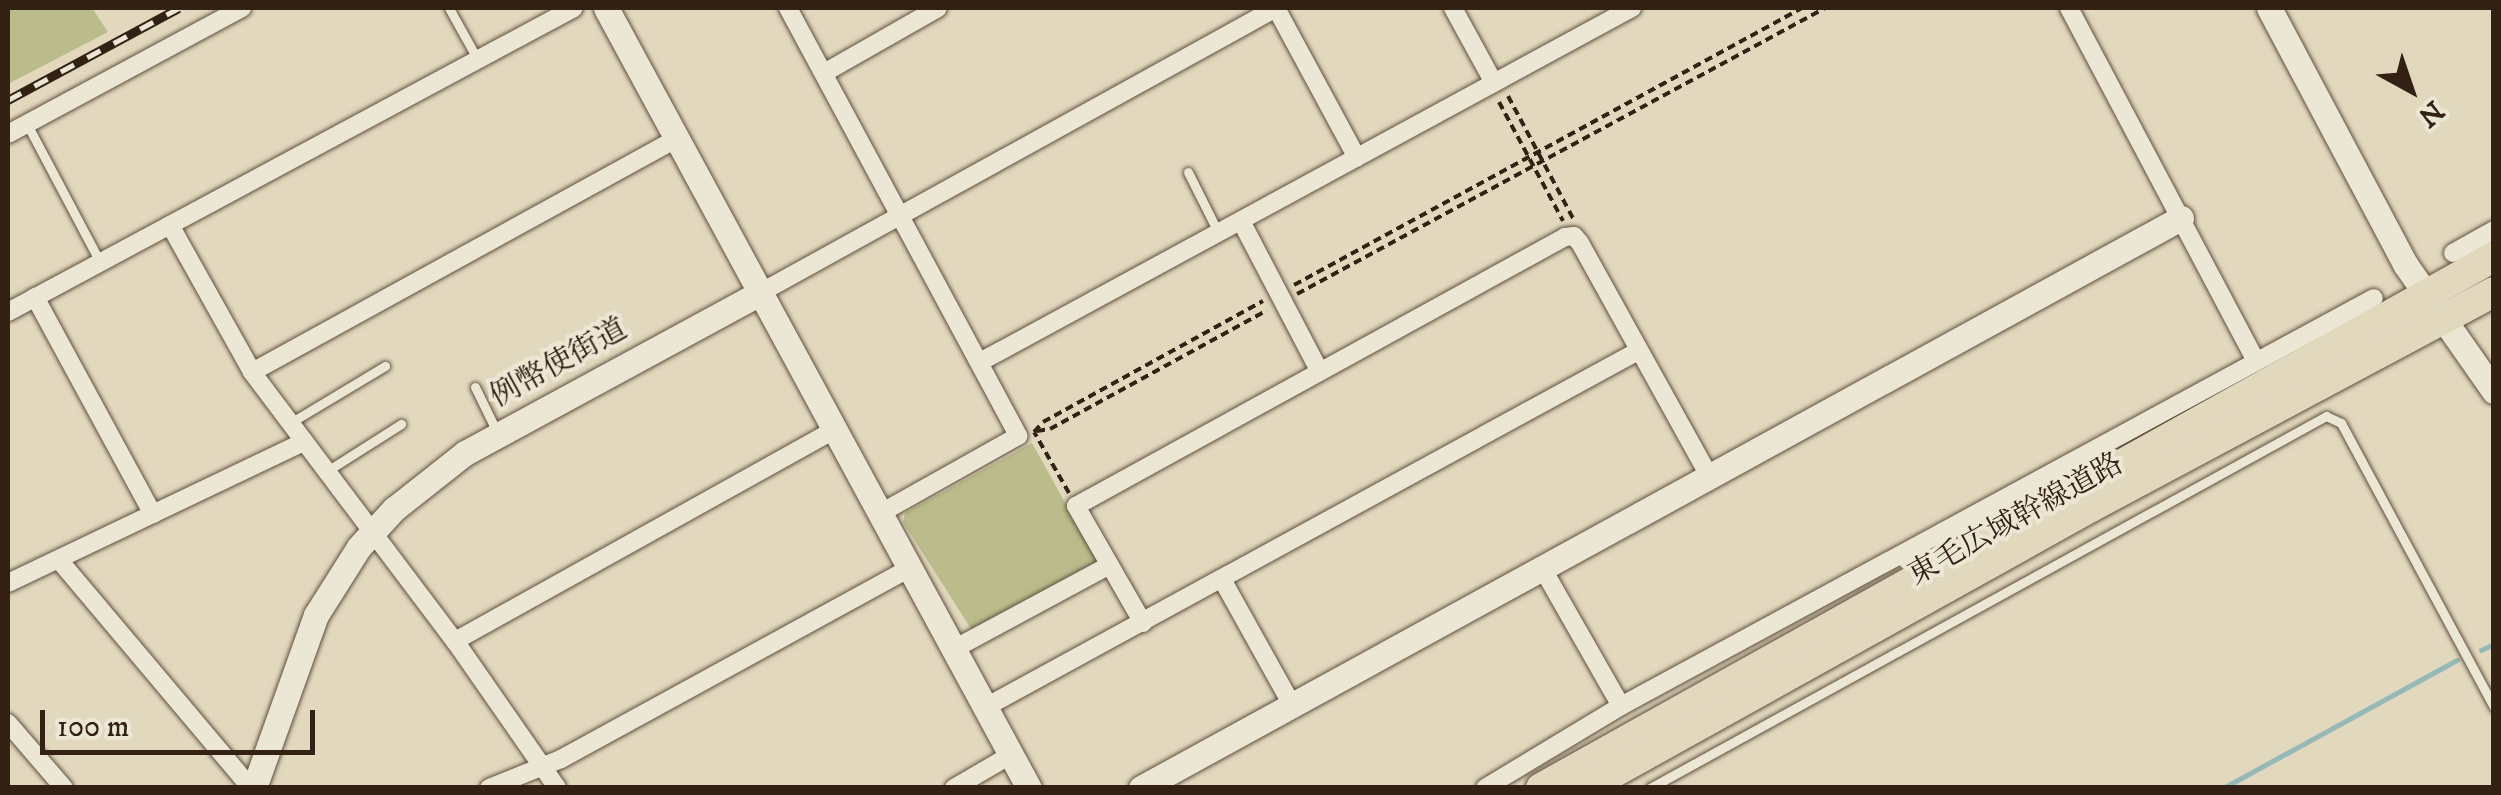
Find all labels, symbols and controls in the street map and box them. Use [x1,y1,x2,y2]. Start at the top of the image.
north arrow [2361,40,2461,140]
text: N [2411,93,2451,134]
street label: 例幣使街道 [485,312,633,416]
street label: 東毛広域幹線道路 [1902,446,2130,594]
scale bar [45,690,320,752]
text: 100 m [57,709,129,746]

